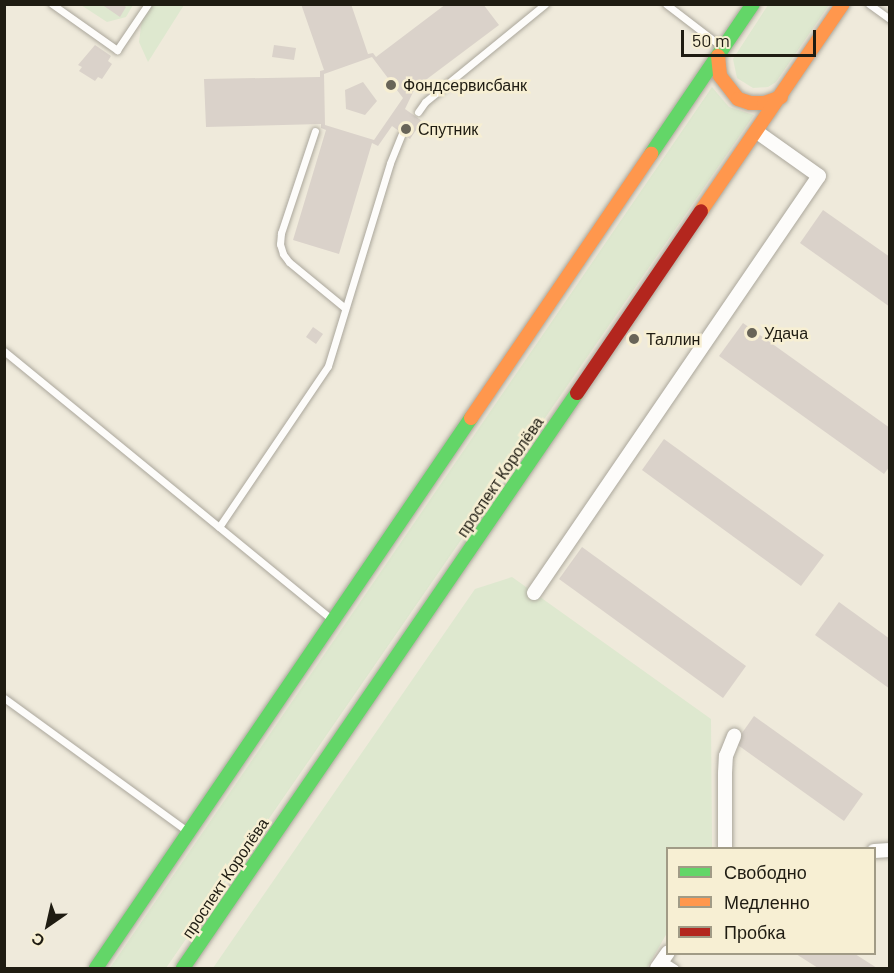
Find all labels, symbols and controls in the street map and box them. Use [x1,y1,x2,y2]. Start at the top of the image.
scale bar [684,18,819,56]
text: 50 m [692,29,730,51]
place label: Фондсервисбанк [403,75,527,95]
marker: Фондсервисбанк [384,78,398,92]
place label: Спутник [418,119,478,139]
marker: Спутник [399,122,413,136]
place label: Удача [764,323,808,343]
marker: Удача [745,326,759,340]
place label: Таллин [646,329,700,349]
marker: Таллин [627,332,641,346]
street label: проспект Королёва [453,413,547,541]
street label: проспект Королёва [178,814,272,942]
legend [666,847,876,955]
text: Свободно [724,861,807,883]
text: Медленно [724,891,810,913]
north arrow [18,895,78,955]
text: Пробка [724,921,786,943]
text: С [28,929,48,951]

